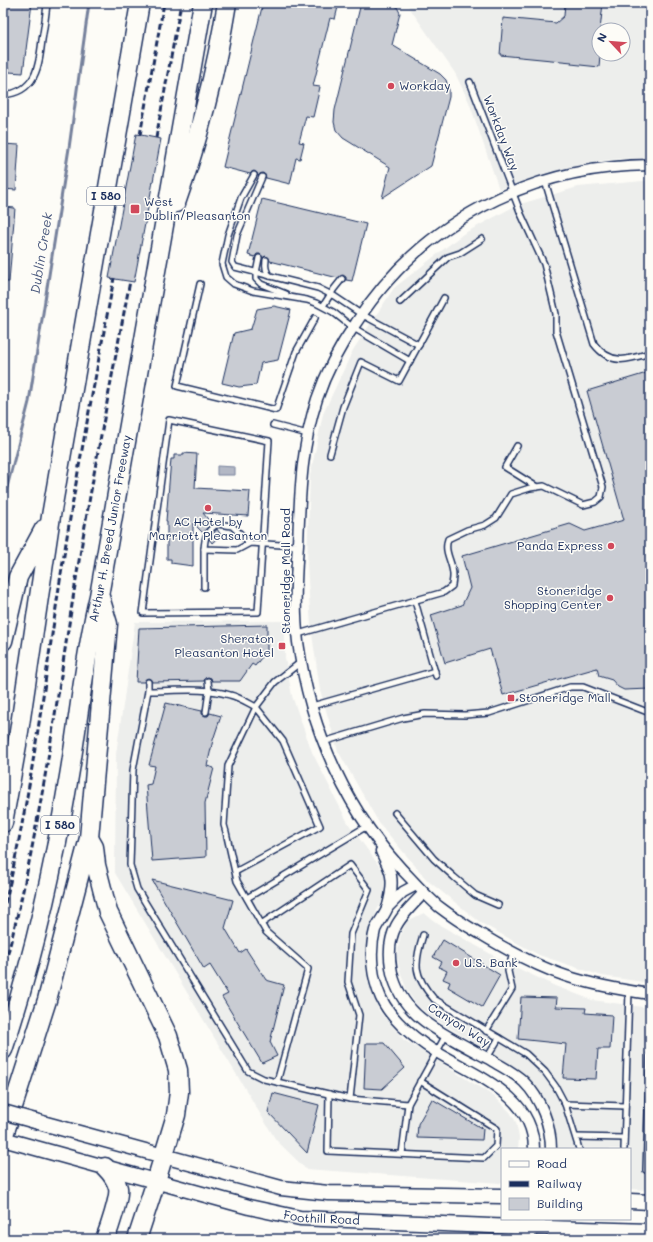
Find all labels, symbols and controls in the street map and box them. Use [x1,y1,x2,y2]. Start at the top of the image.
north arrow [591,22,631,62]
text: N [593,30,610,44]
place label: Workday [399,77,450,93]
marker: Workday [386,81,396,91]
street label: Workday Way [480,93,524,173]
road number: I 580 [87,187,125,205]
place label: West Dublin/Pleasanton [144,193,250,223]
marker: West Dublin/Pleasanton [129,203,141,215]
water label: Dublin Creek [26,210,55,295]
street label: Arthur H. Breed Junior Freeway [84,434,134,623]
marker: AC Hotel by Marriott Pleasanton [203,503,213,513]
street label: Stoneridge Mall Road [277,508,293,634]
place label: AC Hotel by Marriott Pleasanton [149,513,267,543]
place label: Panda Express [517,537,603,553]
marker: Panda Express [606,541,616,551]
place label: Stoneridge Shopping Center [504,582,602,612]
marker: Stoneridge Shopping Center [605,593,615,603]
place label: Sheraton Pleasanton Hotel [175,630,274,660]
marker: Sheraton Pleasanton Hotel [277,641,287,651]
place label: Stoneridge Mall [519,689,611,705]
marker: Stoneridge Mall [506,693,516,703]
road number: I 580 [41,816,79,834]
place label: U.S. Bank [464,954,518,970]
marker: U.S. Bank [451,958,461,968]
street label: Canyon Way [425,999,494,1050]
legend [501,1148,631,1220]
text: Road [537,1155,567,1171]
text: Railway [537,1175,582,1191]
text: Building [537,1195,583,1211]
street label: Foothill Road [282,1206,361,1228]

